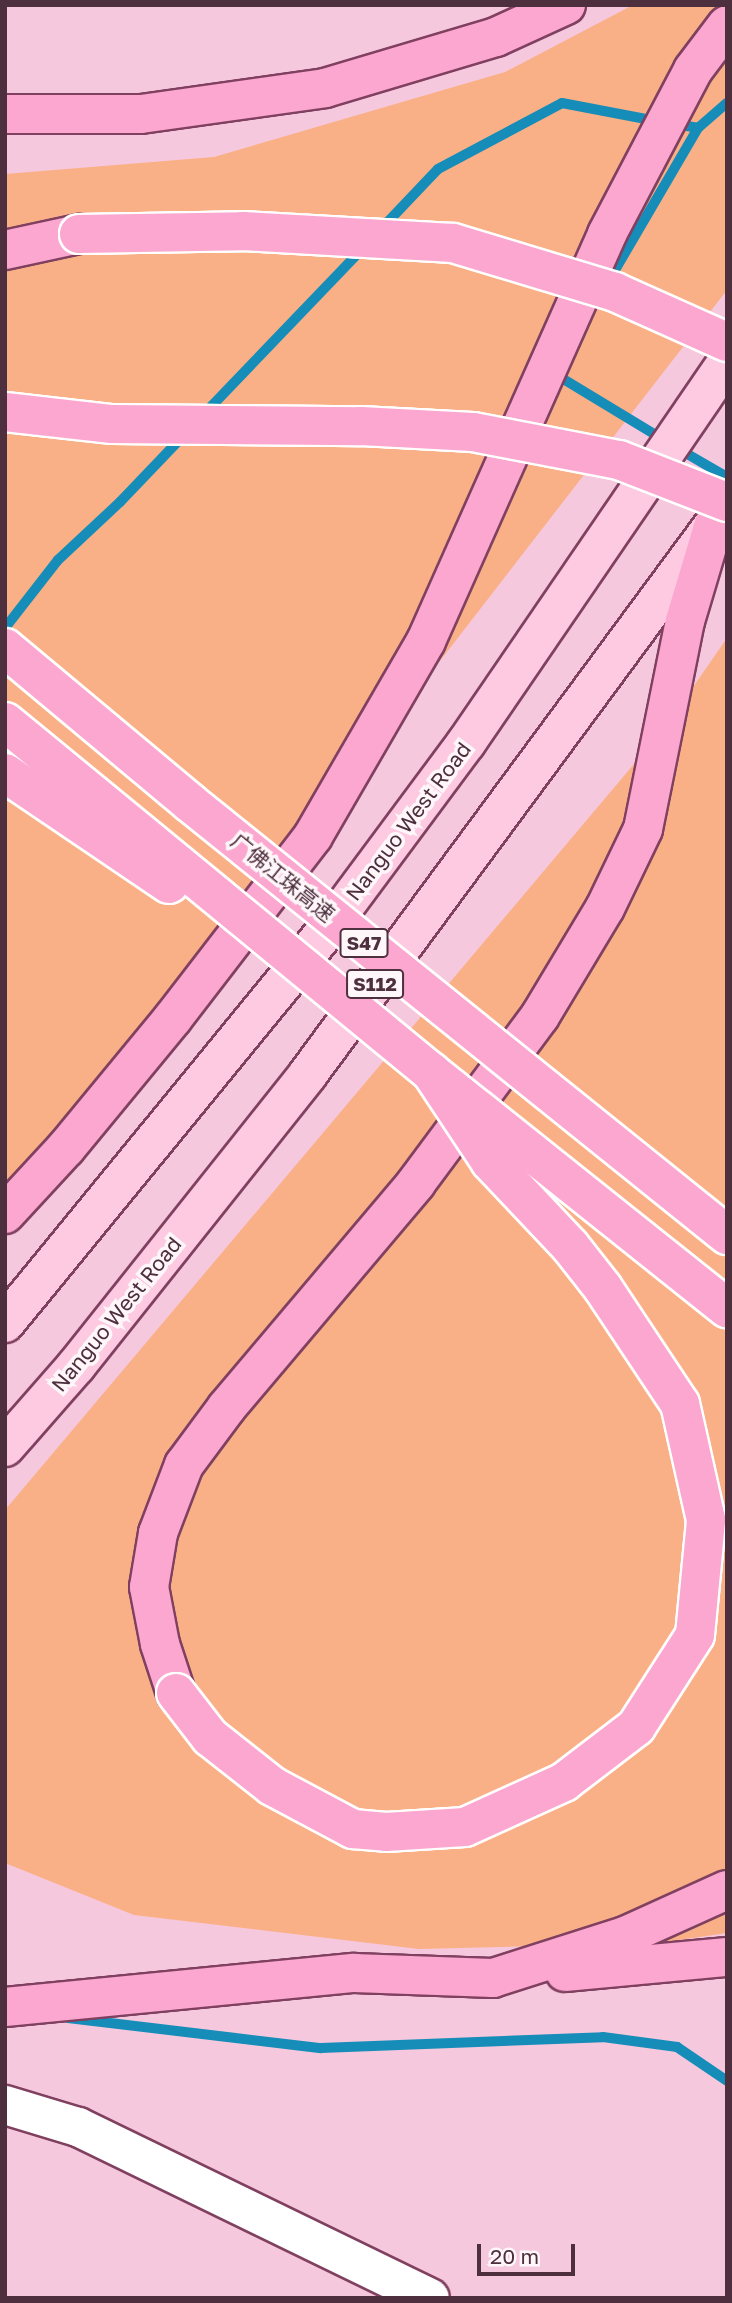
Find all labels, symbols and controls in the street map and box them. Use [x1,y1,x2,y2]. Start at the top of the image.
street label: Nanguo West Road [340,737,476,905]
street label: 广佛江珠高速 [226,828,340,926]
road number: S47 [340,928,388,959]
road number: S112 [345,968,405,1000]
street label: Nanguo West Road [46,1231,186,1397]
scale bar [480,2230,578,2274]
text: 20 m [490,2243,539,2269]

